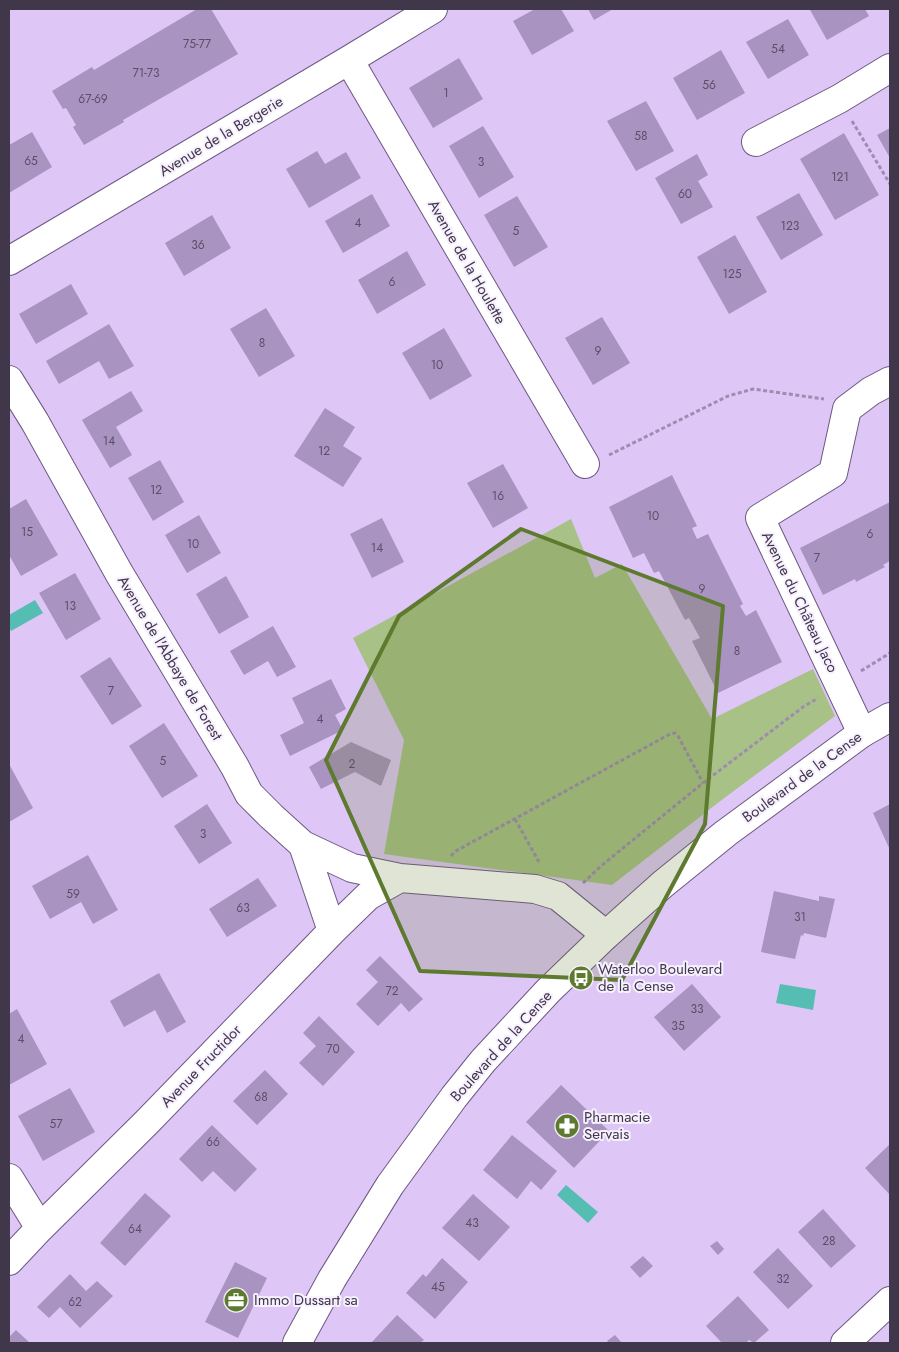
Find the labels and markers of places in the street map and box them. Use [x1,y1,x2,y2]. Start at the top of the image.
place label: Waterloo Boulevard de la Cense [598,958,722,997]
bus stop icon: Waterloo Boulevard de la Cense [568,965,594,991]
place label: Pharmacie Servais [584,1106,650,1145]
pharmacy icon: Pharmacie Servais [554,1113,580,1139]
office icon: Immo Dussart sa [223,1287,249,1313]
place label: Immo Dussart sa [254,1289,358,1311]

